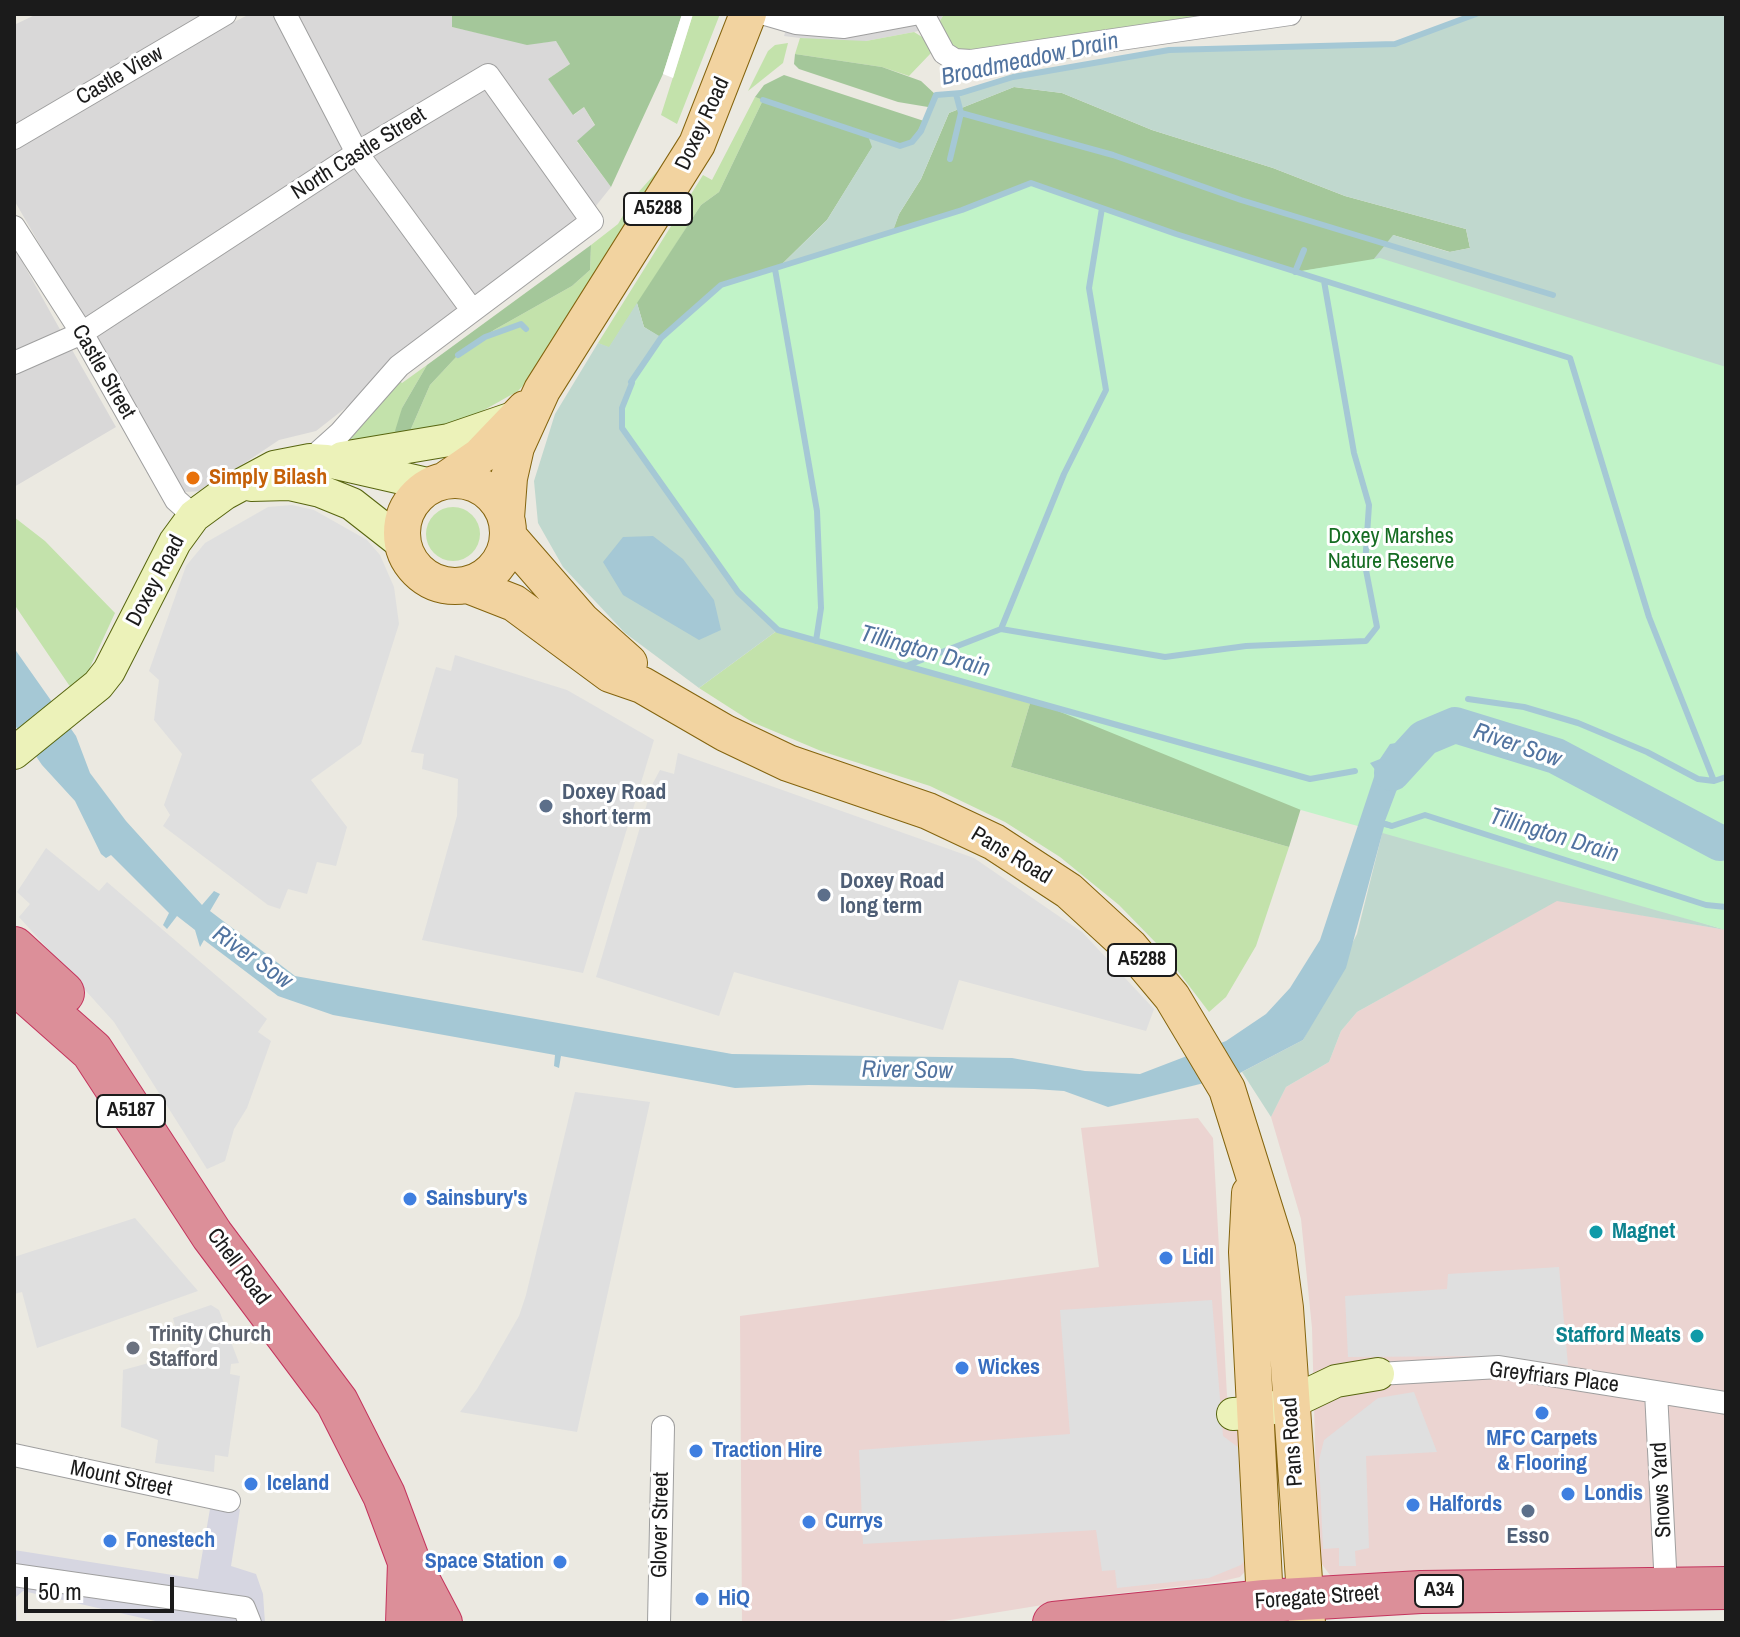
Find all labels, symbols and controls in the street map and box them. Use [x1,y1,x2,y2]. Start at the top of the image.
water label: Broadmeadow Drain [939,27,1121,93]
street label: Castle View [72,41,168,111]
street label: Doxey Road [670,73,736,175]
street label: North Castle Street [287,102,431,206]
road number: A5288 [624,193,692,225]
street label: Castle Street [65,320,141,424]
place label: Simply Bilash [209,465,327,491]
marker: Simply Bilash [184,469,202,487]
park label: Doxey Marshes Nature Reserve [1328,524,1454,576]
street label: Doxey Road [121,531,191,631]
water label: Tillington Drain [857,620,993,684]
water label: River Sow [1469,718,1565,774]
place label: Doxey Road short term [562,780,666,832]
marker: Doxey Road short term [537,797,555,815]
water label: Tillington Drain [1486,803,1622,869]
street label: Pans Road [966,822,1056,890]
place label: Doxey Road long term [840,869,944,920]
marker: Doxey Road long term [815,886,833,904]
water label: River Sow [207,920,297,996]
road number: A5288 [1108,944,1176,976]
water label: River Sow [861,1056,953,1086]
road number: A5187 [97,1095,165,1127]
place label: Sainsbury's [426,1186,528,1212]
marker: Sainsbury's [401,1190,419,1208]
place label: Magnet [1612,1219,1675,1245]
street label: Chell Road [201,1223,275,1311]
marker: Magnet [1587,1223,1605,1241]
place label: Lidl [1182,1245,1214,1271]
marker: Lidl [1157,1249,1175,1267]
place label: Trinity Church Stafford [149,1322,271,1374]
place label: Stafford Meats [1556,1323,1681,1349]
marker: Stafford Meats [1688,1327,1706,1345]
marker: Trinity Church Stafford [124,1339,142,1357]
place label: Wickes [978,1355,1040,1381]
street label: Greyfriars Place [1488,1357,1620,1399]
marker: Wickes [953,1359,971,1377]
street label: Pans Road [1277,1397,1309,1487]
marker: MFC Carpets & Flooring [1533,1404,1551,1422]
place label: MFC Carpets & Flooring [1486,1426,1598,1478]
place label: Traction Hire [712,1438,822,1464]
street label: Snows Yard [1646,1441,1678,1539]
marker: Traction Hire [687,1442,705,1460]
street label: Mount Street [68,1455,174,1503]
place label: Iceland [267,1471,329,1497]
street label: Glover Street [647,1472,675,1578]
marker: Iceland [242,1475,260,1493]
place label: Londis [1584,1481,1643,1507]
marker: Londis [1559,1485,1577,1503]
place label: Halfords [1429,1492,1502,1518]
marker: Halfords [1404,1496,1422,1514]
marker: Esso [1519,1502,1537,1520]
place label: Currys [825,1509,883,1535]
marker: Currys [800,1513,818,1531]
place label: Esso [1506,1524,1550,1550]
place label: Fonestech [126,1528,215,1554]
marker: Fonestech [101,1532,119,1550]
place label: Space Station [425,1549,544,1575]
marker: Space Station [551,1553,569,1571]
scale bar [28,1561,178,1611]
text: 50 m [38,1575,82,1607]
road number: A34 [1415,1575,1463,1607]
street label: Foregate Street [1254,1580,1380,1616]
place label: HiQ [718,1586,750,1612]
marker: HiQ [693,1590,711,1608]

